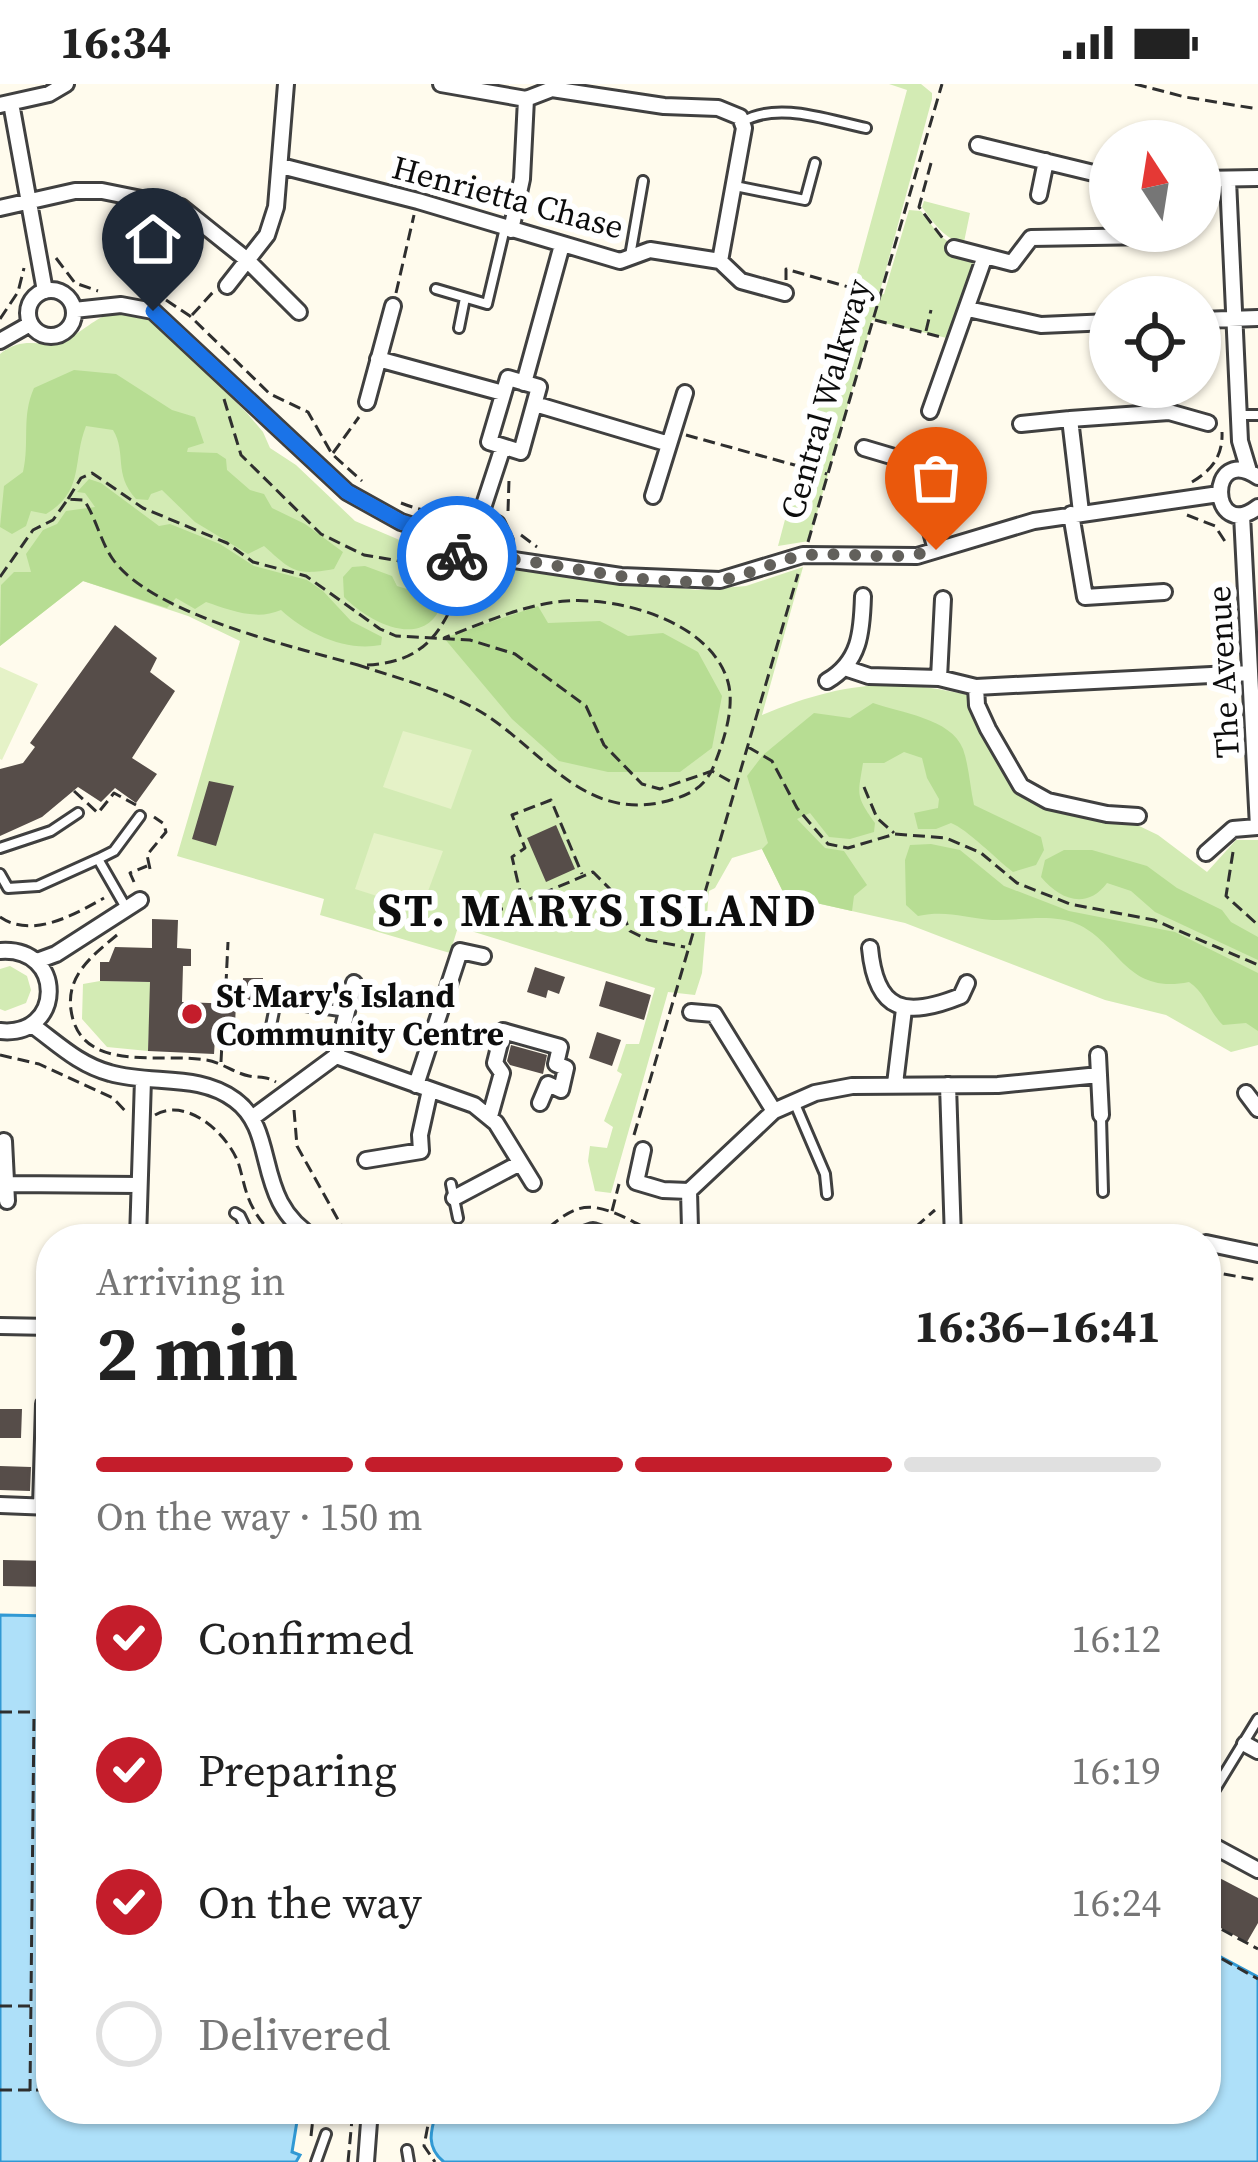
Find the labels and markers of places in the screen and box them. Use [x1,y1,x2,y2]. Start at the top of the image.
pin [102,188,204,311]
pin [885,427,987,550]
place label: St Mary's Island Community Centre [216,973,504,1056]
marker: St Mary's Island Community Centre [179,1001,205,1027]

